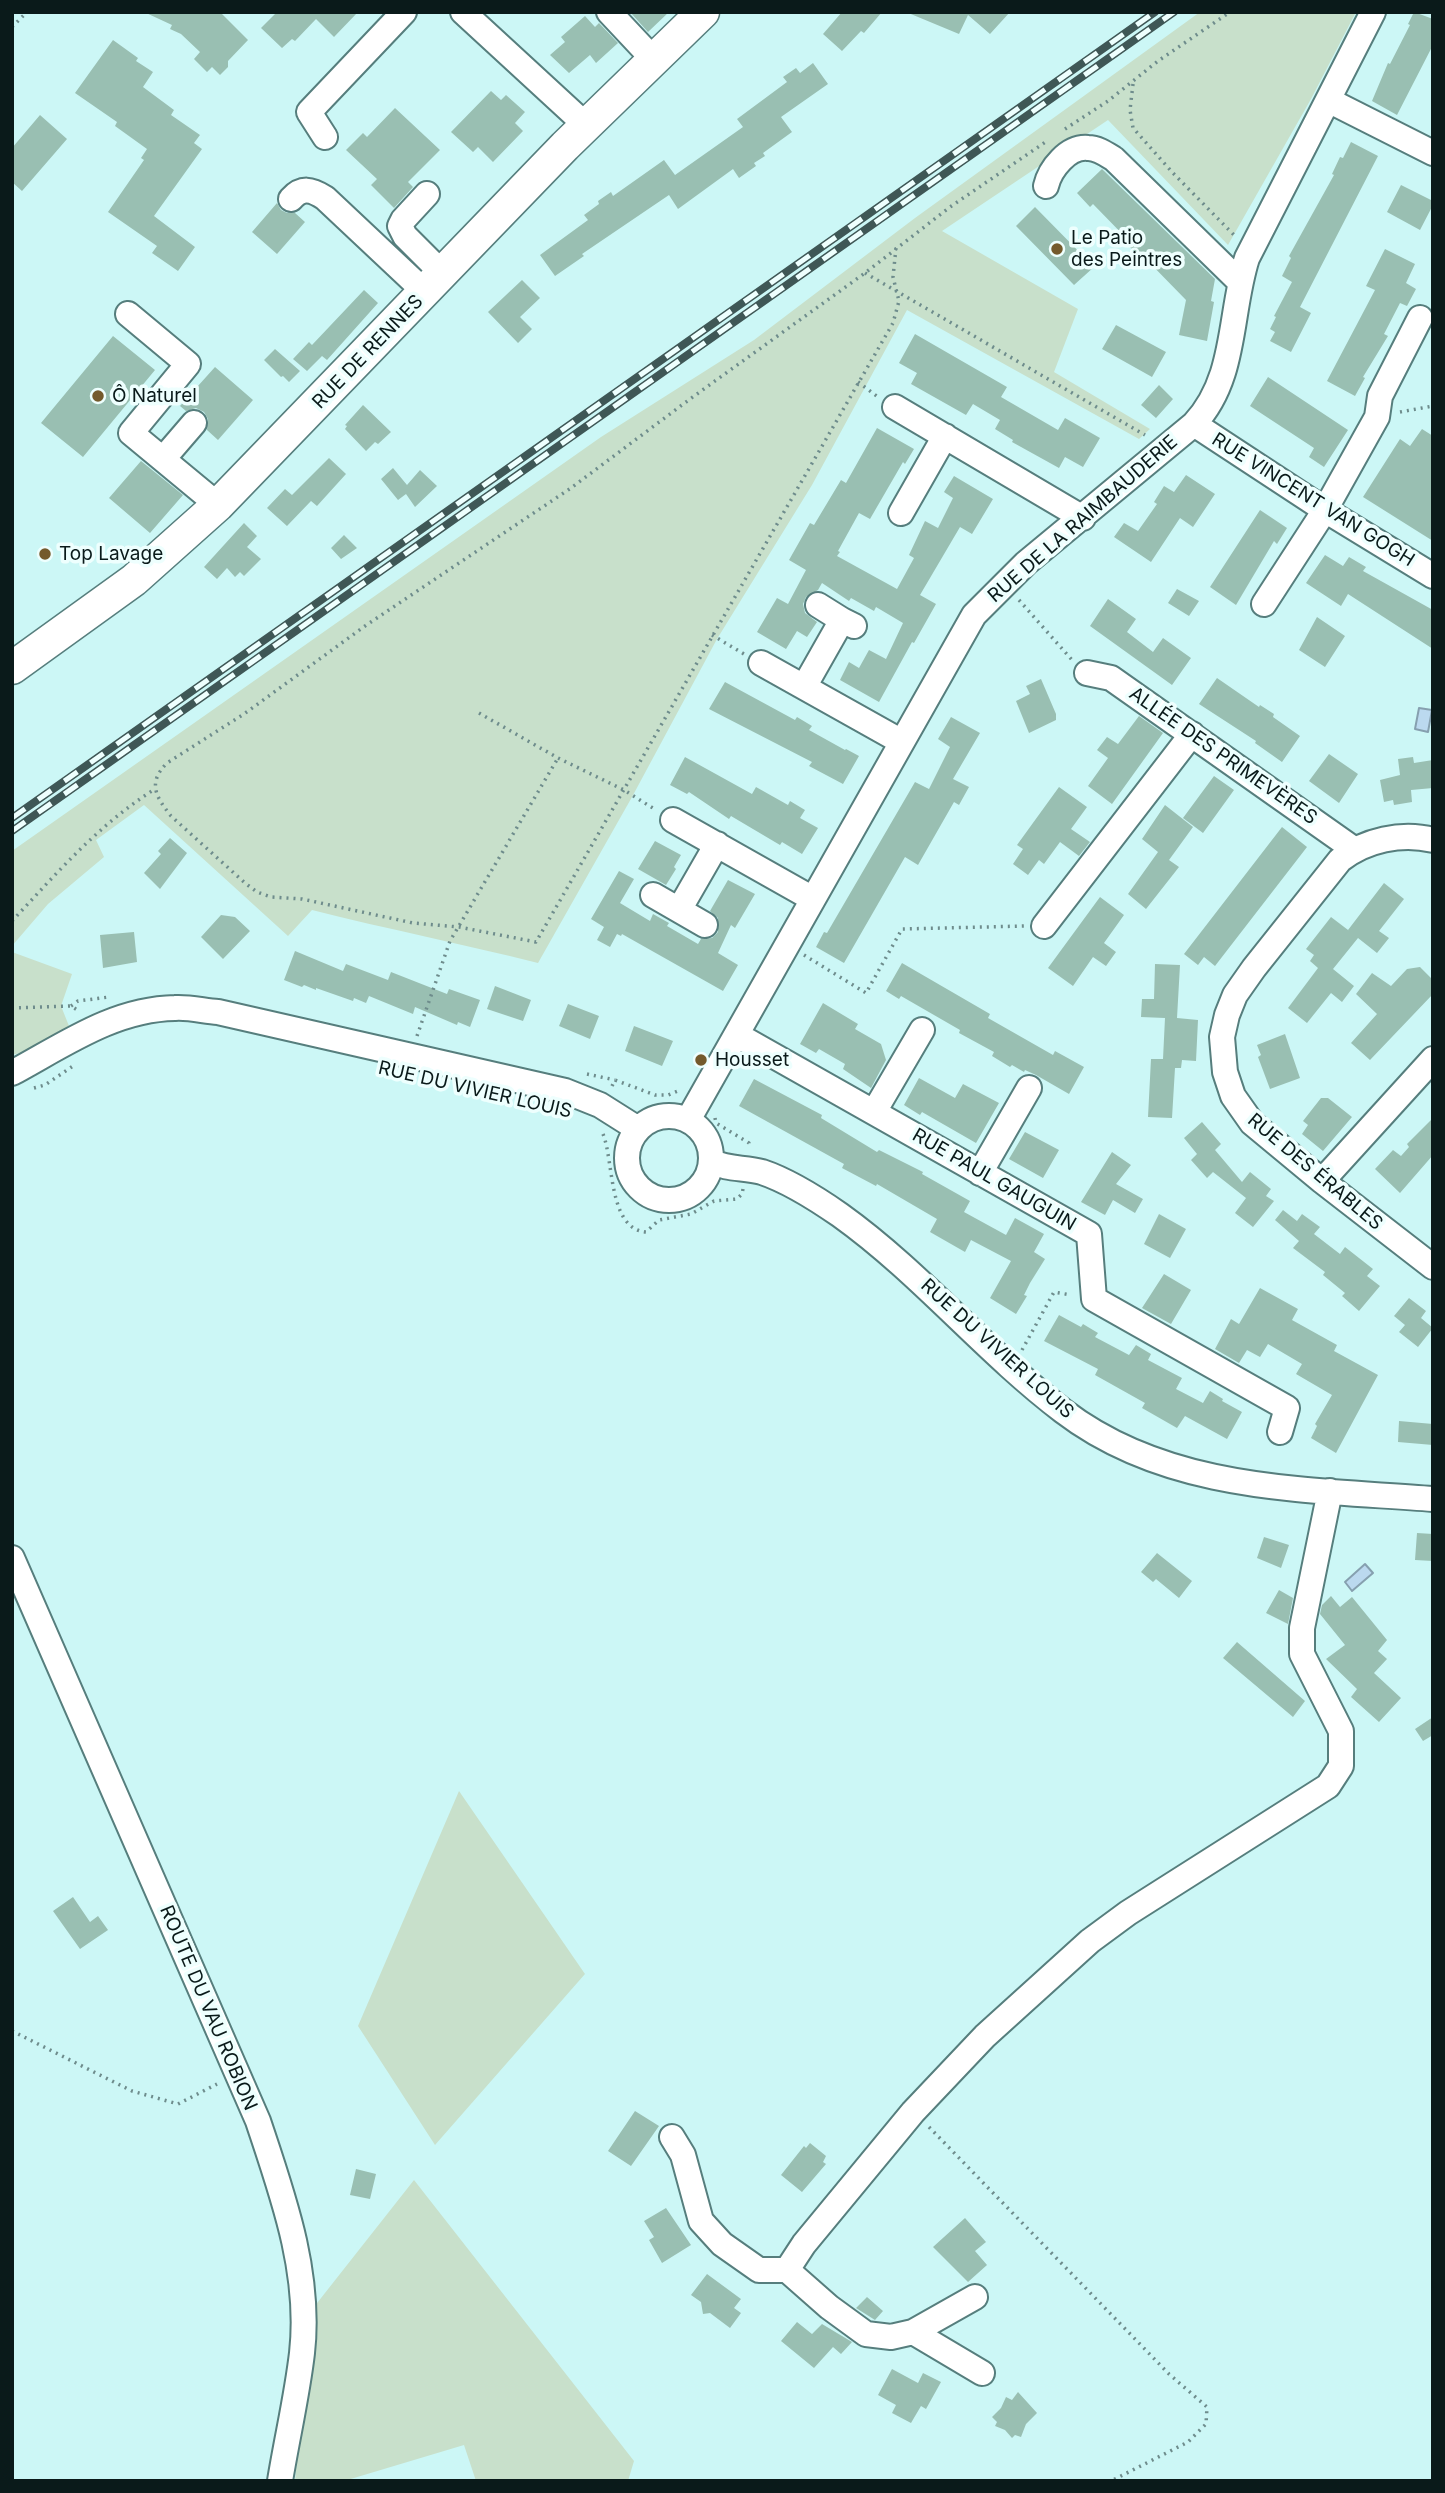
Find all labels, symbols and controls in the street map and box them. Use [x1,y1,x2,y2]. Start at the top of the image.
place label: Le Patio des Peintres [1071,227,1182,271]
marker: Le Patio des Peintres [1049,241,1065,257]
street label: RUE DE RENNES [308,290,428,414]
place label: Ô Naturel [112,385,197,407]
marker: Ô Naturel [90,388,106,404]
street label: RUE VINCENT VAN GOGH [1208,428,1418,572]
street label: RUE DE LA RAIMBAUDERIE [984,430,1182,608]
place label: Top Lavage [59,543,163,565]
marker: Top Lavage [37,546,53,562]
street label: ALLÉE DES PRIMEVÈRES [1125,682,1321,830]
place label: Housset [715,1049,789,1071]
marker: Housset [693,1052,709,1068]
street label: RUE DU VIVIER LOUIS [376,1057,574,1123]
street label: RUE DES ÉRABLES [1243,1109,1387,1235]
street label: RUE PAUL GAUGUIN [908,1124,1080,1236]
street label: RUE DU VIVIER LOUIS [916,1274,1078,1424]
street label: ROUTE DU VAU ROBION [154,1902,262,2114]

